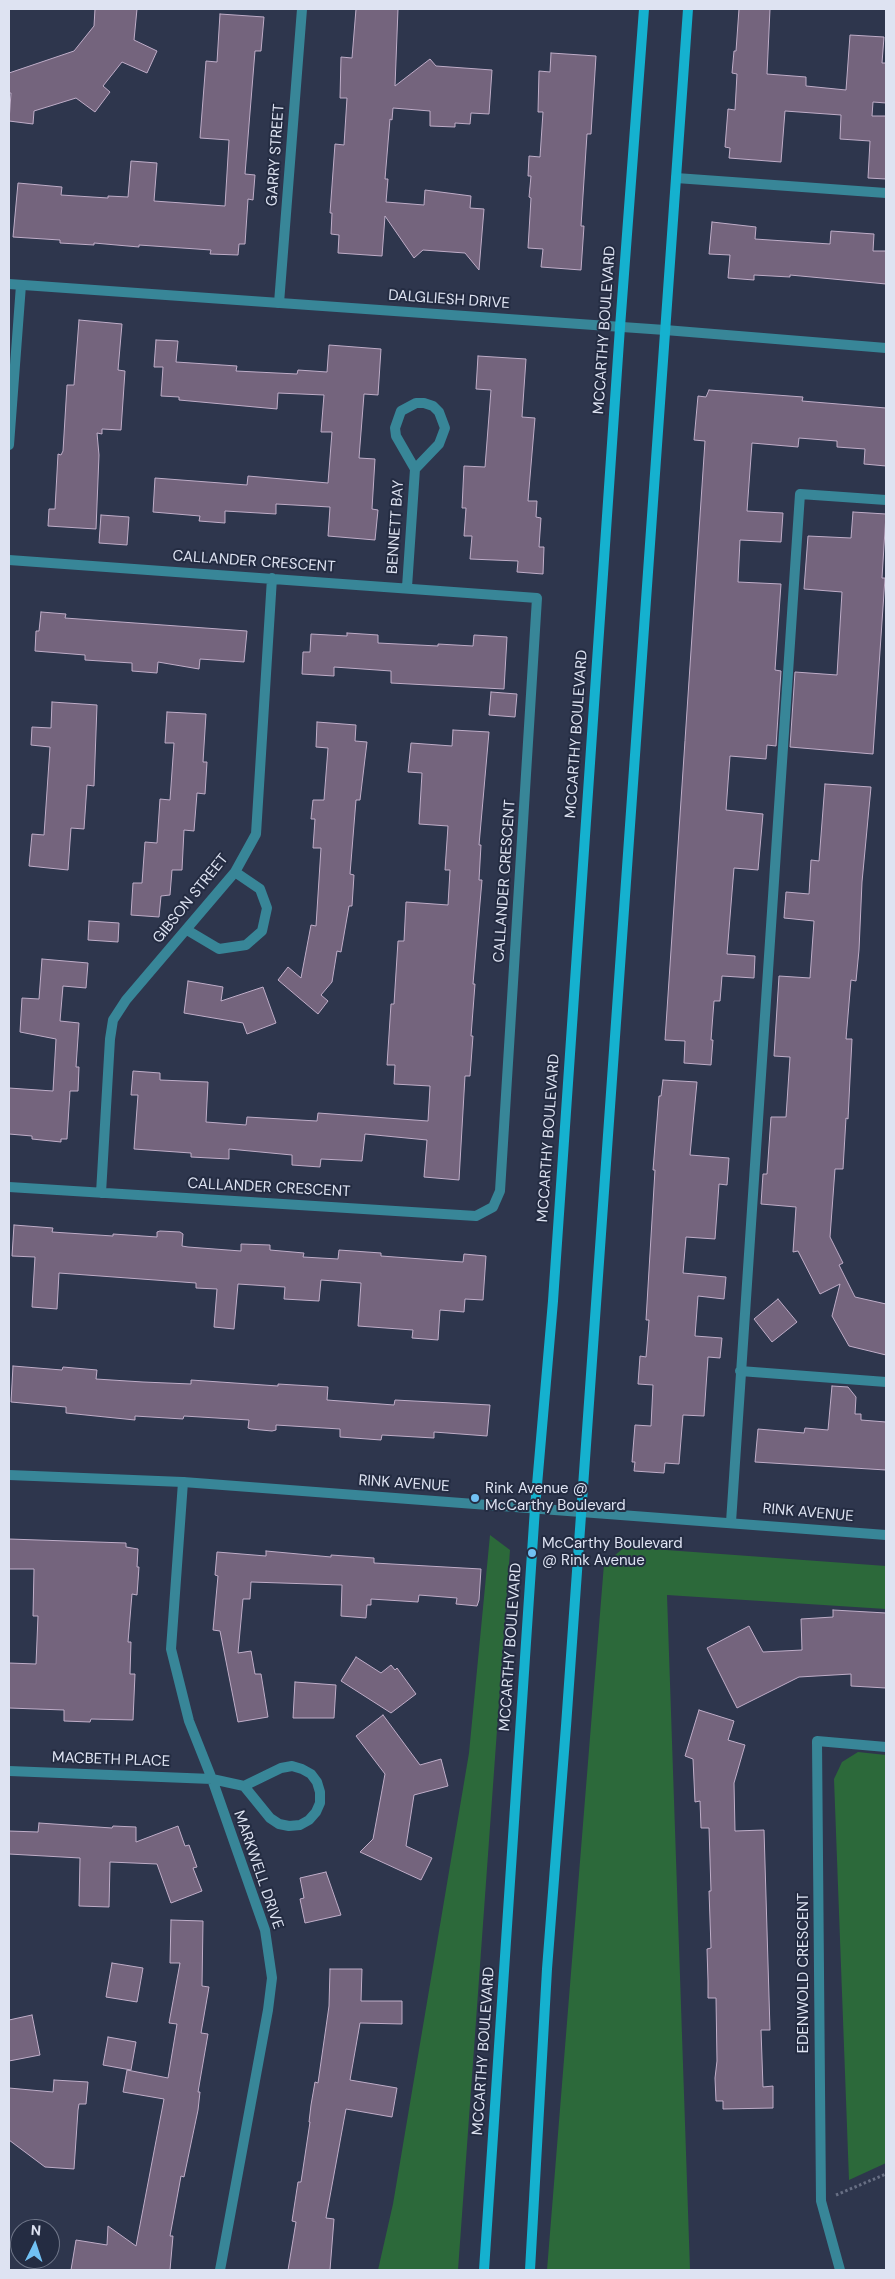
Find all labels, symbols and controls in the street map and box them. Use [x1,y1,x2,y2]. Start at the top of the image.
street label: GARRY STREET [263,103,289,207]
street label: MCCARTHY BOULEVARD [590,245,620,415]
street label: DALGLIESH DRIVE [388,287,510,313]
street label: BENNETT BAY [384,479,408,575]
street label: CALLANDER CRESCENT [172,547,336,577]
street label: MCCARTHY BOULEVARD [562,649,592,819]
street label: CALLANDER CRESCENT [490,799,520,963]
street label: GIBSON STREET [149,851,233,947]
street label: MCCARTHY BOULEVARD [534,1053,564,1223]
street label: CALLANDER CRESCENT [187,1175,351,1201]
street label: RINK AVENUE [358,1472,450,1496]
place label: Rink Avenue @ McCarthy Boulevard [485,1480,626,1515]
marker: Rink Avenue @ McCarthy Boulevard [469,1492,481,1504]
street label: RINK AVENUE [762,1500,854,1526]
place label: McCarthy Boulevard @ Rink Avenue [542,1535,683,1570]
marker: McCarthy Boulevard @ Rink Avenue [526,1547,538,1559]
street label: MCCARTHY BOULEVARD [496,1562,526,1732]
street label: MACBETH PLACE [52,1749,170,1771]
street label: MARKWELL DRIVE [229,1808,287,1932]
street label: EDENWOLD CRESCENT [795,1893,813,2053]
street label: MCCARTHY BOULEVARD [469,1966,499,2136]
north arrow [10,2219,60,2269]
text: N [30,2221,42,2239]

